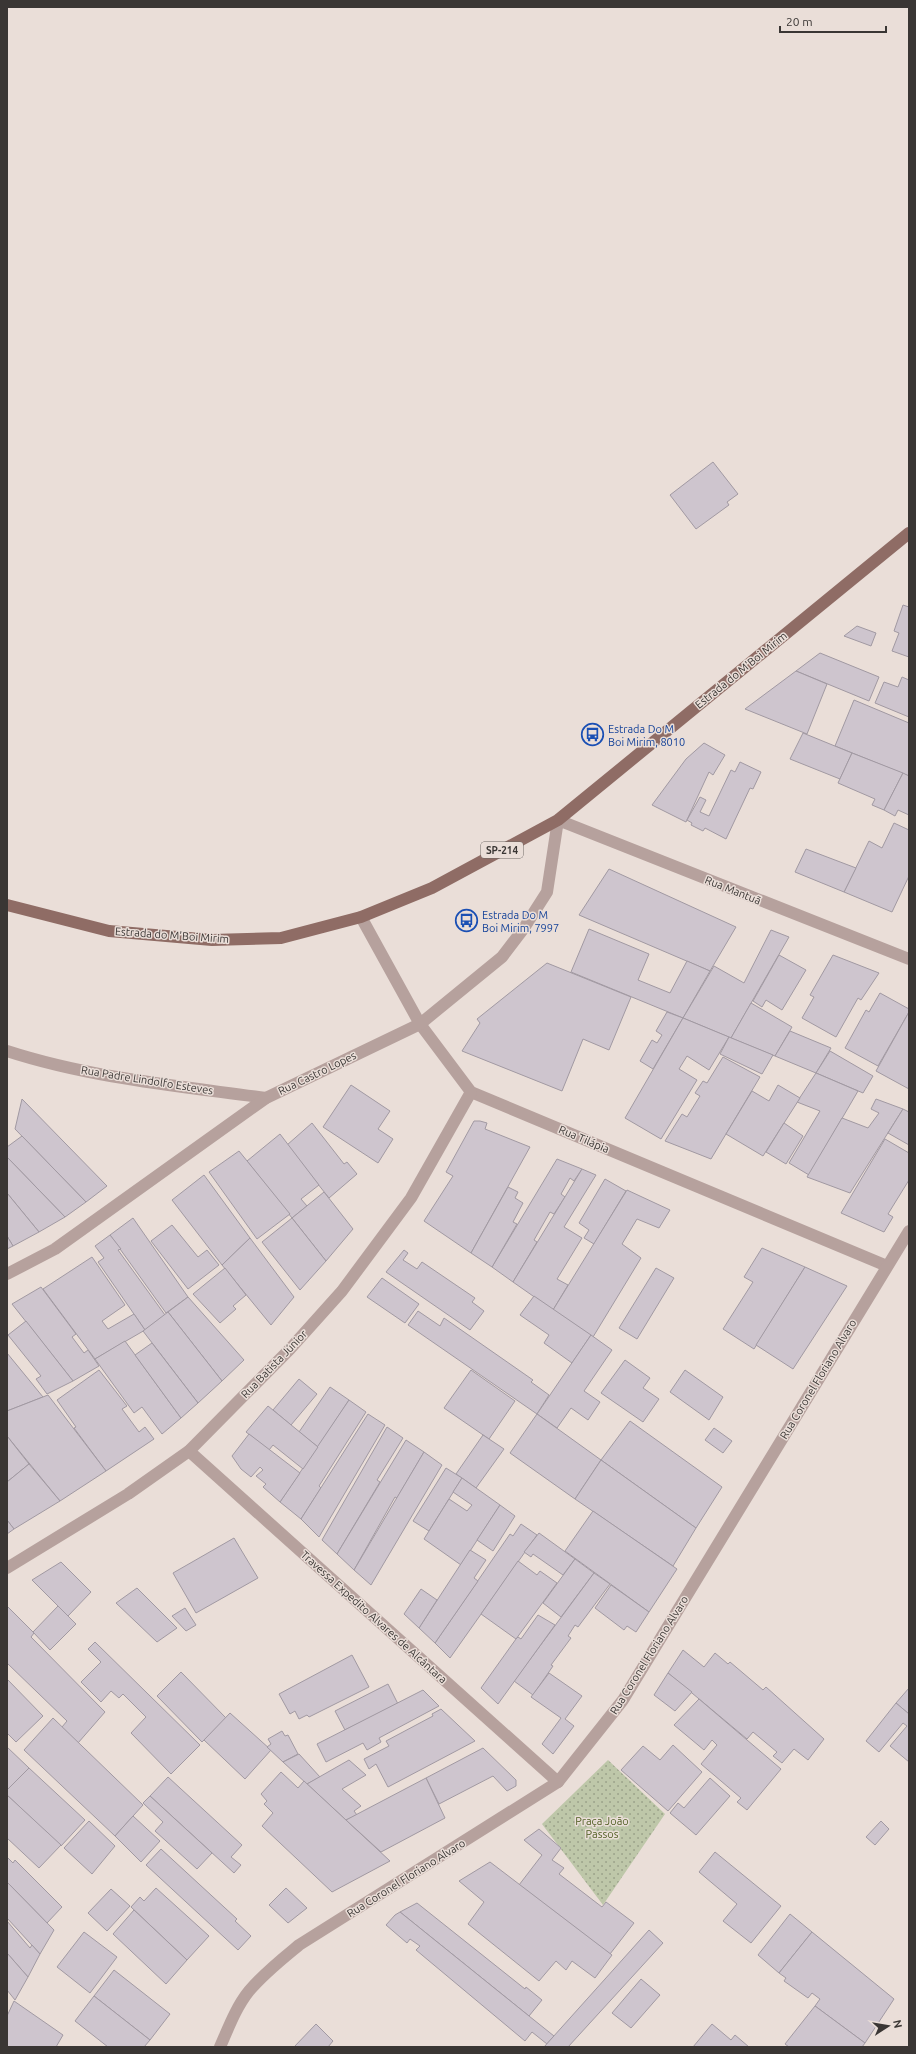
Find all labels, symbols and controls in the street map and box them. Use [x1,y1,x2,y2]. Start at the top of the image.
scale bar [780,8,886,34]
text: 20 m [786,15,813,28]
street label: Estrada do M'Boi Mirim [693,629,789,711]
bus stop icon: Estrada Do M Boi Mirim, 8010 [580,722,606,748]
place label: Estrada Do M Boi Mirim, 8010 [608,723,685,748]
road number: SP-214 [481,842,523,858]
street label: Rua Mantuã [703,873,763,907]
bus stop icon: Estrada Do M Boi Mirim, 7997 [454,908,480,934]
place label: Estrada Do M Boi Mirim, 7997 [482,909,559,934]
street label: Estrada do M'Boi Mirim [114,925,230,945]
street label: Rua Castro Lopes [276,1049,358,1097]
street label: Rua Padre Lindolfo Esteves [80,1064,214,1096]
street label: Rua Tilápia [557,1123,611,1155]
street label: Rua Coronel Floriano Alvaro [778,1317,858,1441]
street label: Rua Batista Júnior [239,1327,310,1400]
street label: Travessa Expedito Alvares de Alcântara [299,1548,449,1686]
street label: Rua Coronel Floriano Alvaro [608,1594,690,1716]
park label: Praça João Passos [575,1815,629,1840]
street label: Rua Coronel Floriano Alvaro [345,1837,467,1919]
north arrow [868,2006,908,2046]
text: N [891,2019,905,2029]

